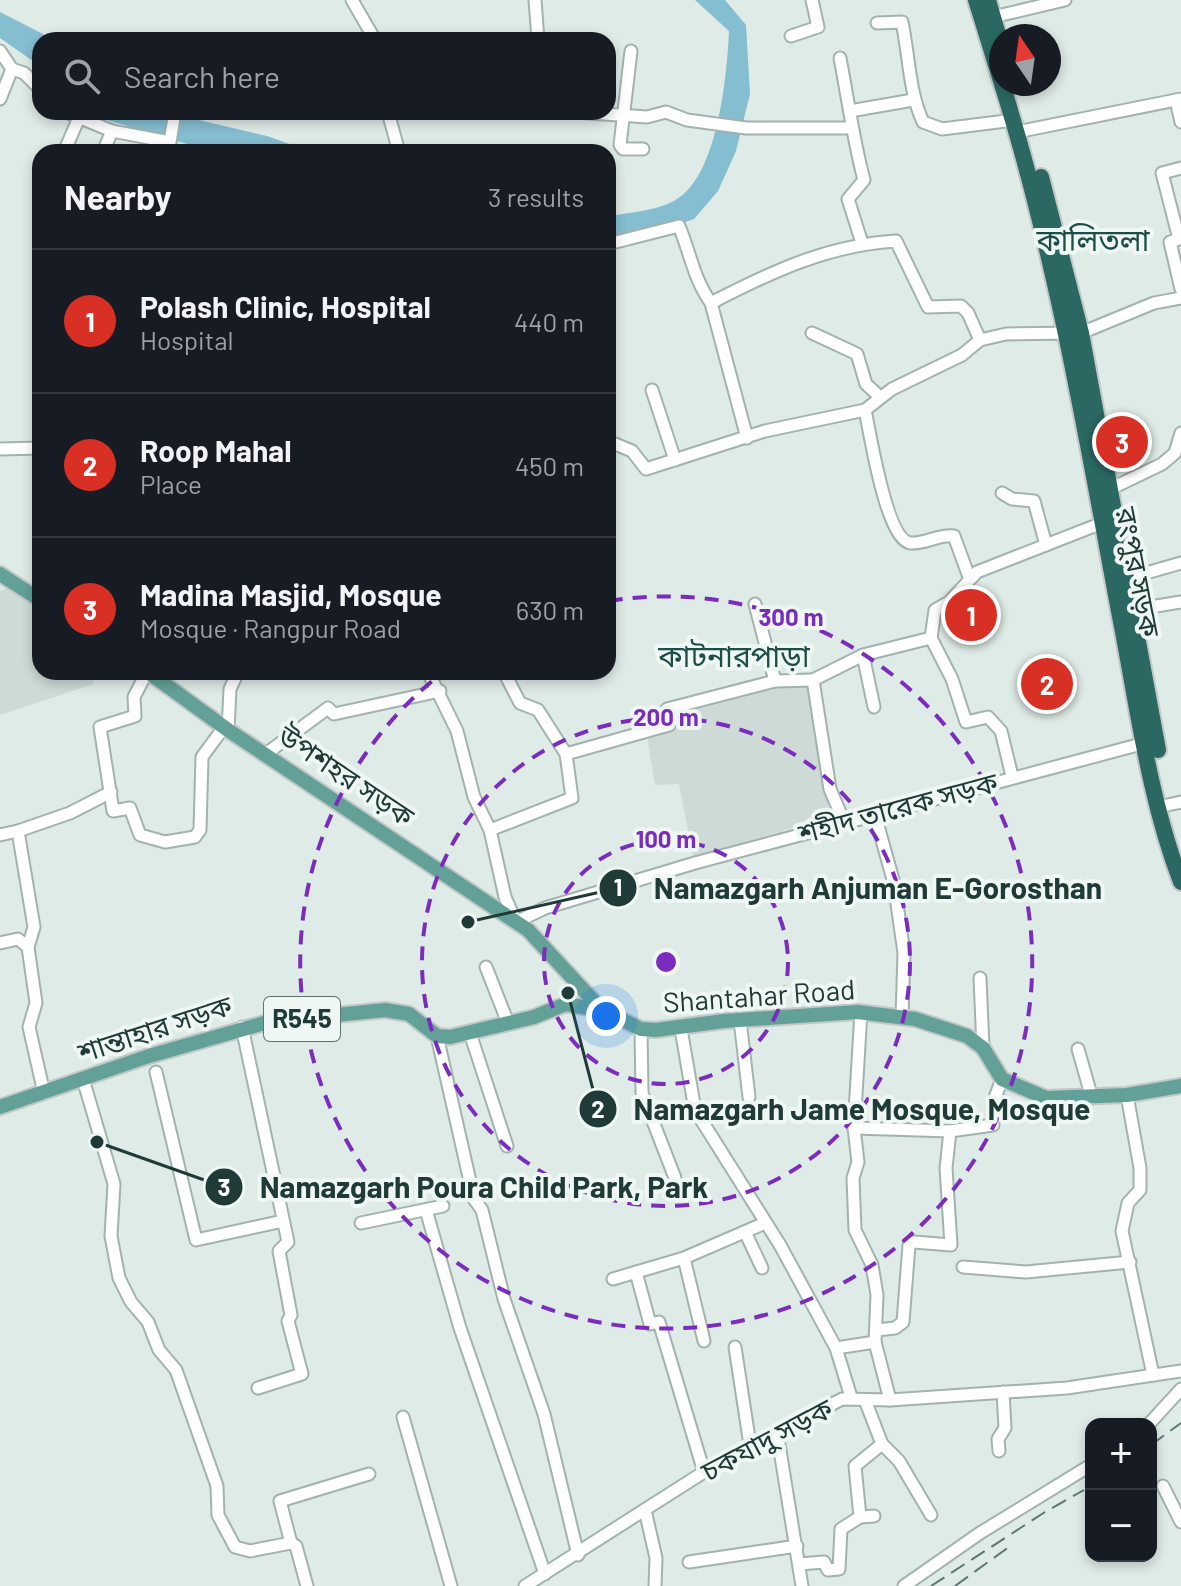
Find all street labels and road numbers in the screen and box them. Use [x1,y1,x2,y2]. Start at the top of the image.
street label: রংপুর সড়ক [1109,503,1168,640]
street label: উপশহর সড়ক [271,717,421,833]
street label: শহীদ তারেক সড়ক [793,764,1001,850]
street label: Shantahar Road [662,971,856,1019]
street label: শান্তাহার সড়ক [72,987,236,1069]
road number: R545 [264,997,340,1041]
street label: চকযাদু সড়ক [694,1390,838,1488]

